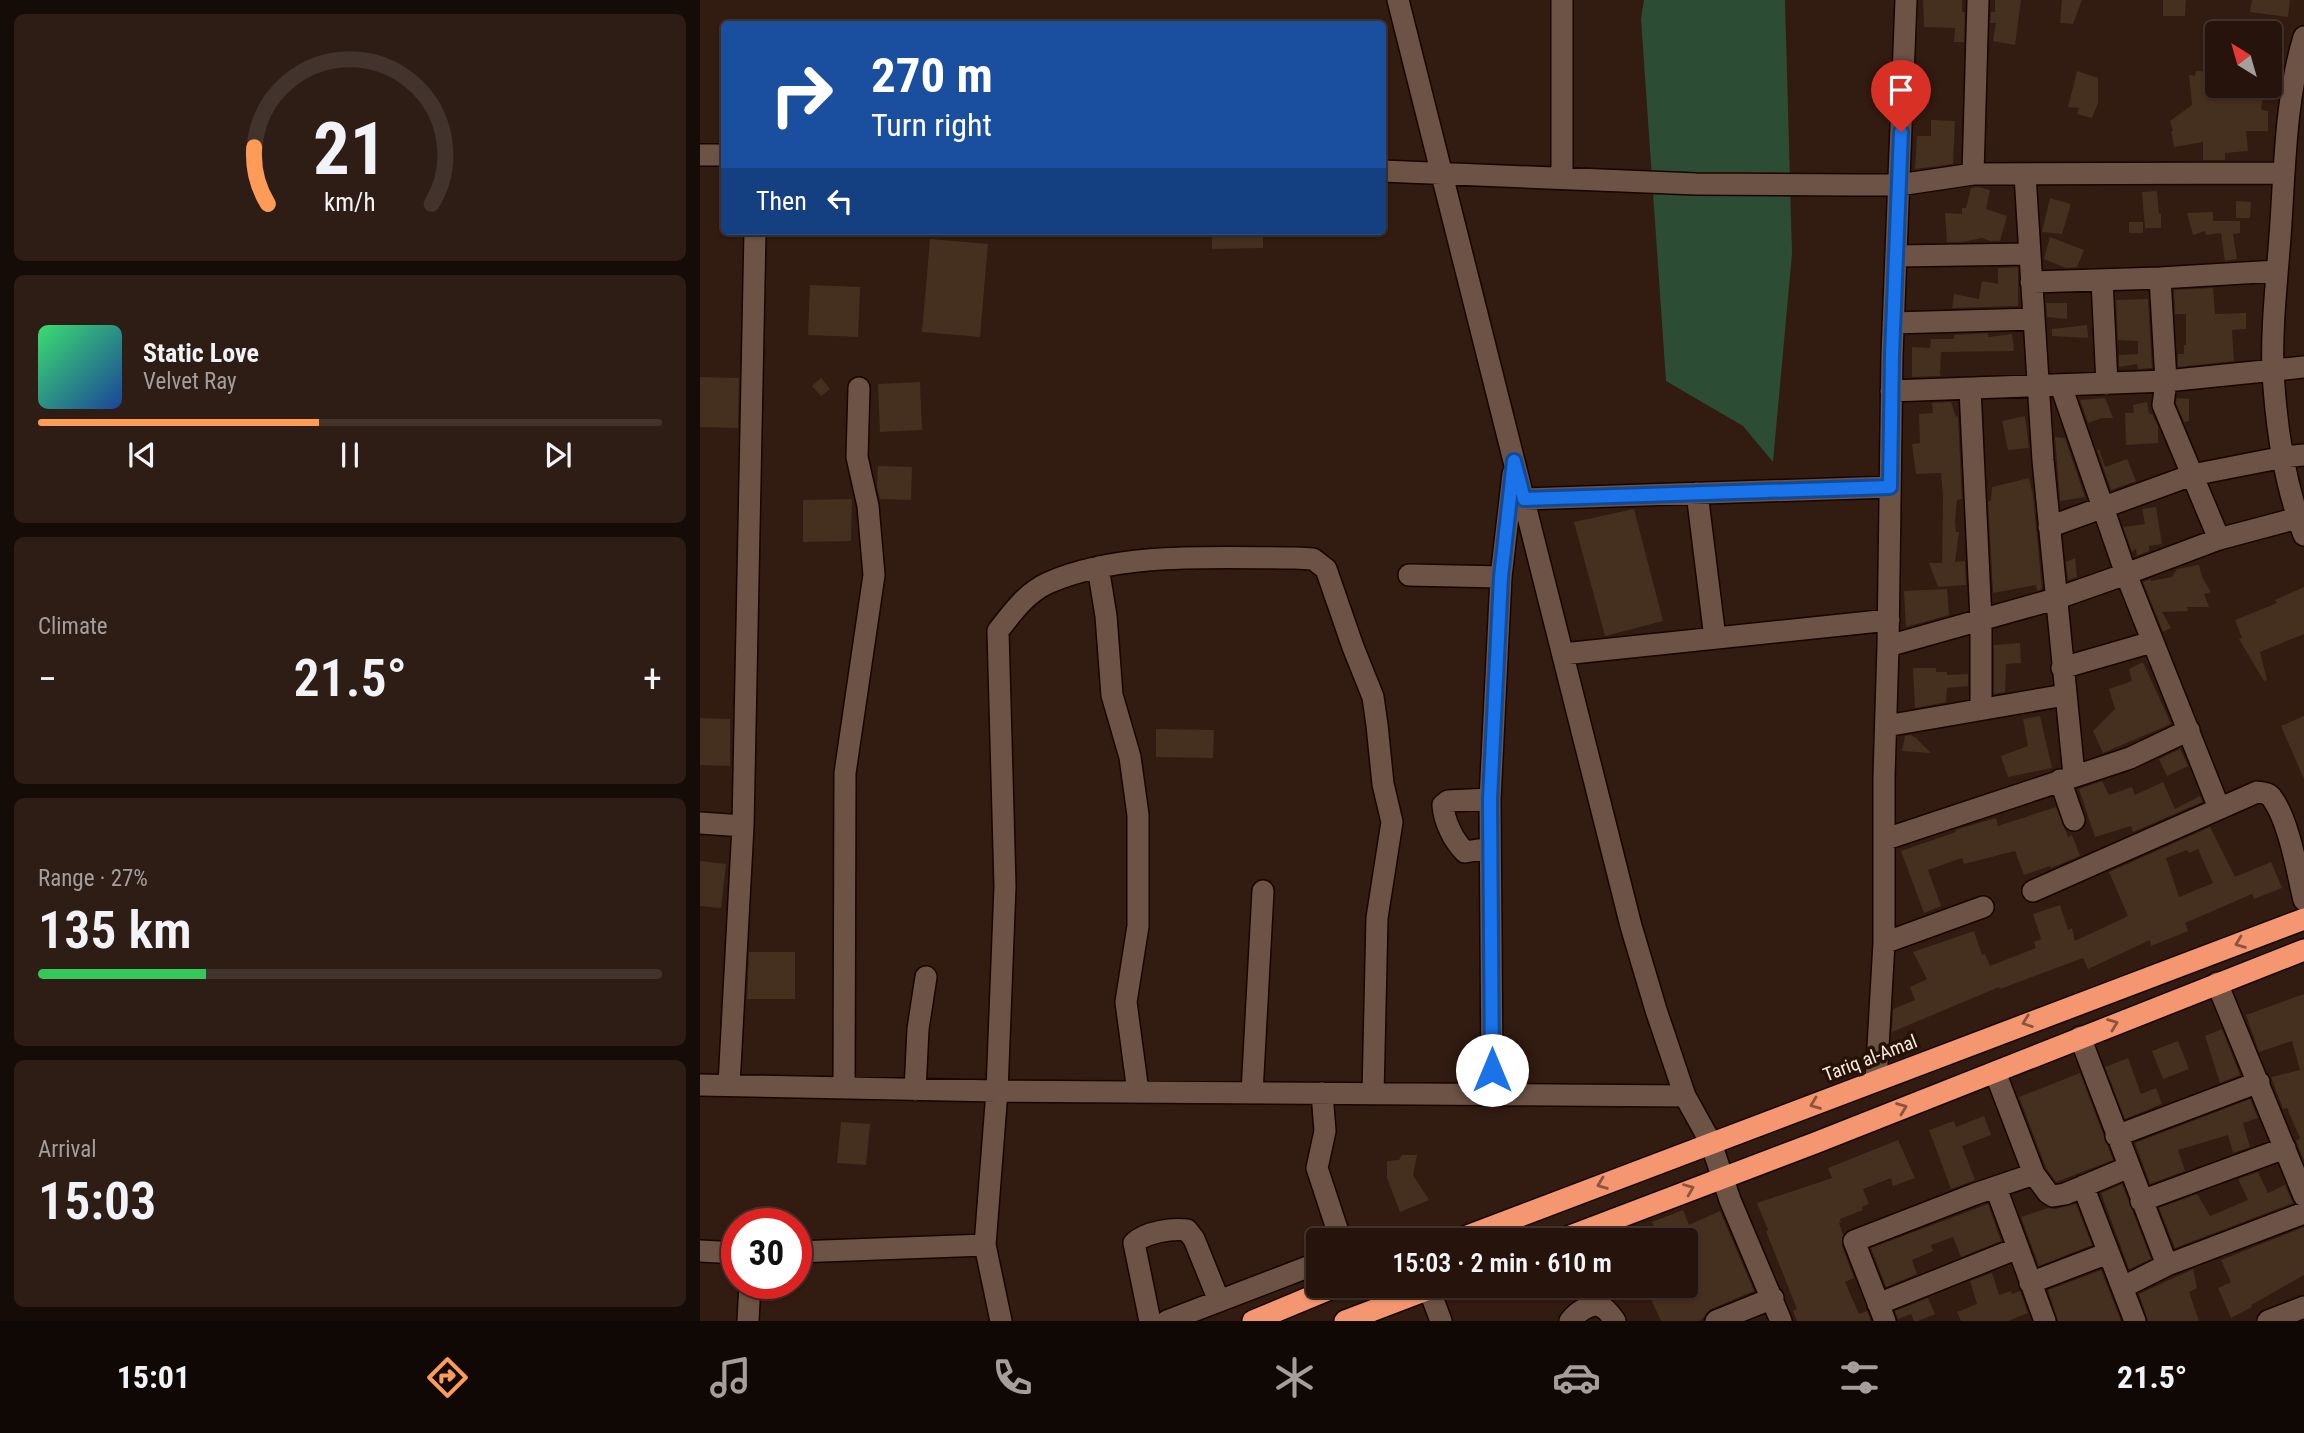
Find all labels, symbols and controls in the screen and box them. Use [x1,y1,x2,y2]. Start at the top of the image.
north arrow [2205,21,2282,98]
map controls [2205,21,2282,98]
text: 270 m [871,47,993,104]
icon: right [756,49,847,140]
pin [1871,60,1931,132]
icon: arrive [1882,71,1920,109]
text: 21 [313,106,387,192]
text: Turn right [871,106,992,144]
icon: left [821,182,859,220]
text: Then [756,186,807,216]
text: km/h [324,188,376,217]
text: Static Love [143,338,259,368]
text: Velvet Ray [143,368,237,395]
icon: previous [123,436,161,474]
icon: pause [331,436,369,474]
icon: next [539,436,577,474]
text: Climate [38,613,108,640]
text: 21.5° [293,648,407,709]
text: − [38,657,57,701]
text: + [643,657,662,701]
text: Range · 27% [38,865,148,892]
text: 135 km [38,900,192,961]
one-way arrow [2235,935,2247,949]
one-way arrow [2022,1014,2034,1028]
one-way arrow [2107,1019,2119,1033]
street label: Tariq al-Amal [1820,1030,1920,1086]
position arrow [1455,1033,1529,1107]
one-way arrow [1809,1095,1821,1109]
one-way arrow [1895,1102,1907,1116]
text: Arrival [38,1136,97,1163]
text: 15:03 [38,1171,156,1232]
one-way arrow [1596,1176,1608,1190]
one-way arrow [1683,1184,1695,1198]
speed limit sign: 30 [721,1208,812,1299]
text: 15:03 · 2 min · 610 m [1392,1248,1612,1278]
icon: directions [423,1353,472,1402]
icon: music [706,1353,755,1402]
icon: phone [988,1353,1037,1402]
icon: climate [1270,1353,1319,1402]
icon: car [1552,1353,1601,1402]
icon: filters [1835,1353,1884,1402]
text: 15:01 [117,1358,190,1396]
text: 21.5° [2117,1358,2187,1396]

